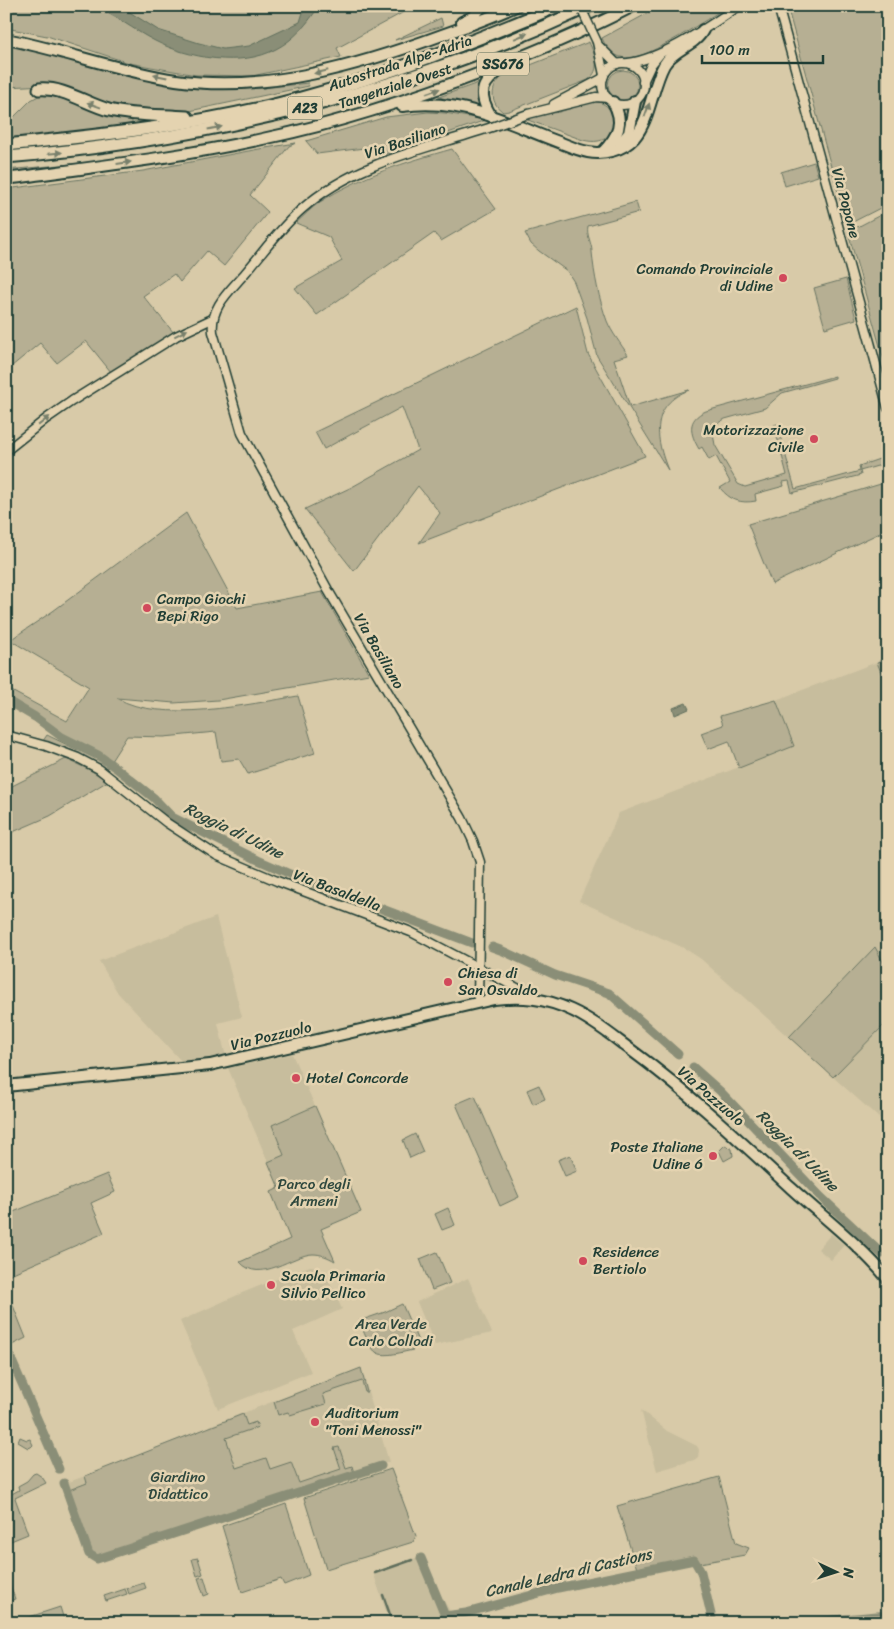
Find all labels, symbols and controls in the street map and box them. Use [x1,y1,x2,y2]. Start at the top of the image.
street label: Autostrada Alpe-Adria [324,27,476,99]
one-way arrow [514,32,528,40]
scale bar [702,32,823,64]
text: 100 m [709,37,750,63]
road number: SS676 [477,52,529,76]
street label: Tangenziale Ovest [335,55,456,117]
one-way arrow [313,68,328,76]
one-way arrow [152,72,167,80]
one-way arrow [426,87,441,95]
road number: A23 [288,96,322,120]
one-way arrow [86,101,101,109]
one-way arrow [643,102,651,117]
street label: Via Basiliano [361,115,449,166]
one-way arrow [208,124,224,132]
one-way arrow [47,149,63,157]
one-way arrow [116,159,132,167]
street label: Via Popone [824,165,868,241]
place label: Comando Provinciale di Udine [636,256,773,299]
marker: Comando Provinciale di Udine [777,272,789,284]
one-way arrow [174,329,188,337]
one-way arrow [37,415,50,426]
place label: Motorizzazione Civile [703,417,804,460]
marker: Motorizzazione Civile [808,433,820,445]
place label: Campo Giochi Bepi Rigo [157,586,246,629]
marker: Campo Giochi Bepi Rigo [141,602,153,614]
street label: Via Basiliano [347,608,412,694]
water label: Roggia di Udine [179,794,290,868]
street label: Via Basaldella [289,861,385,919]
place label: Chiesa di San Osvaldo [458,960,538,1003]
marker: Chiesa di San Osvaldo [442,976,454,988]
street label: Via Pozzuolo [228,1014,315,1058]
street label: Via Pozzuolo [671,1059,751,1133]
place label: Hotel Concorde [306,1065,409,1091]
marker: Hotel Concorde [290,1072,302,1084]
water label: Roggia di Udine [749,1102,847,1200]
place label: Poste Italiane Udine 6 [610,1134,703,1177]
marker: Poste Italiane Udine 6 [707,1150,719,1162]
park label: Parco degli Armeni [278,1171,351,1214]
place label: Residence Bertiolo [593,1239,660,1282]
marker: Residence Bertiolo [577,1255,589,1267]
place label: Scuola Primaria Silvio Pellico [281,1263,386,1306]
marker: Scuola Primaria Silvio Pellico [265,1279,277,1291]
park label: Area Verde Carlo Collodi [349,1311,434,1354]
place label: Auditorium "Toni Menossi" [324,1400,422,1443]
marker: Auditorium "Toni Menossi" [309,1416,321,1428]
park label: Giardino Didattico [148,1464,208,1507]
water label: Canale Ledra di Castions [482,1539,657,1606]
north arrow [812,1546,862,1596]
text: N [836,1566,861,1579]

